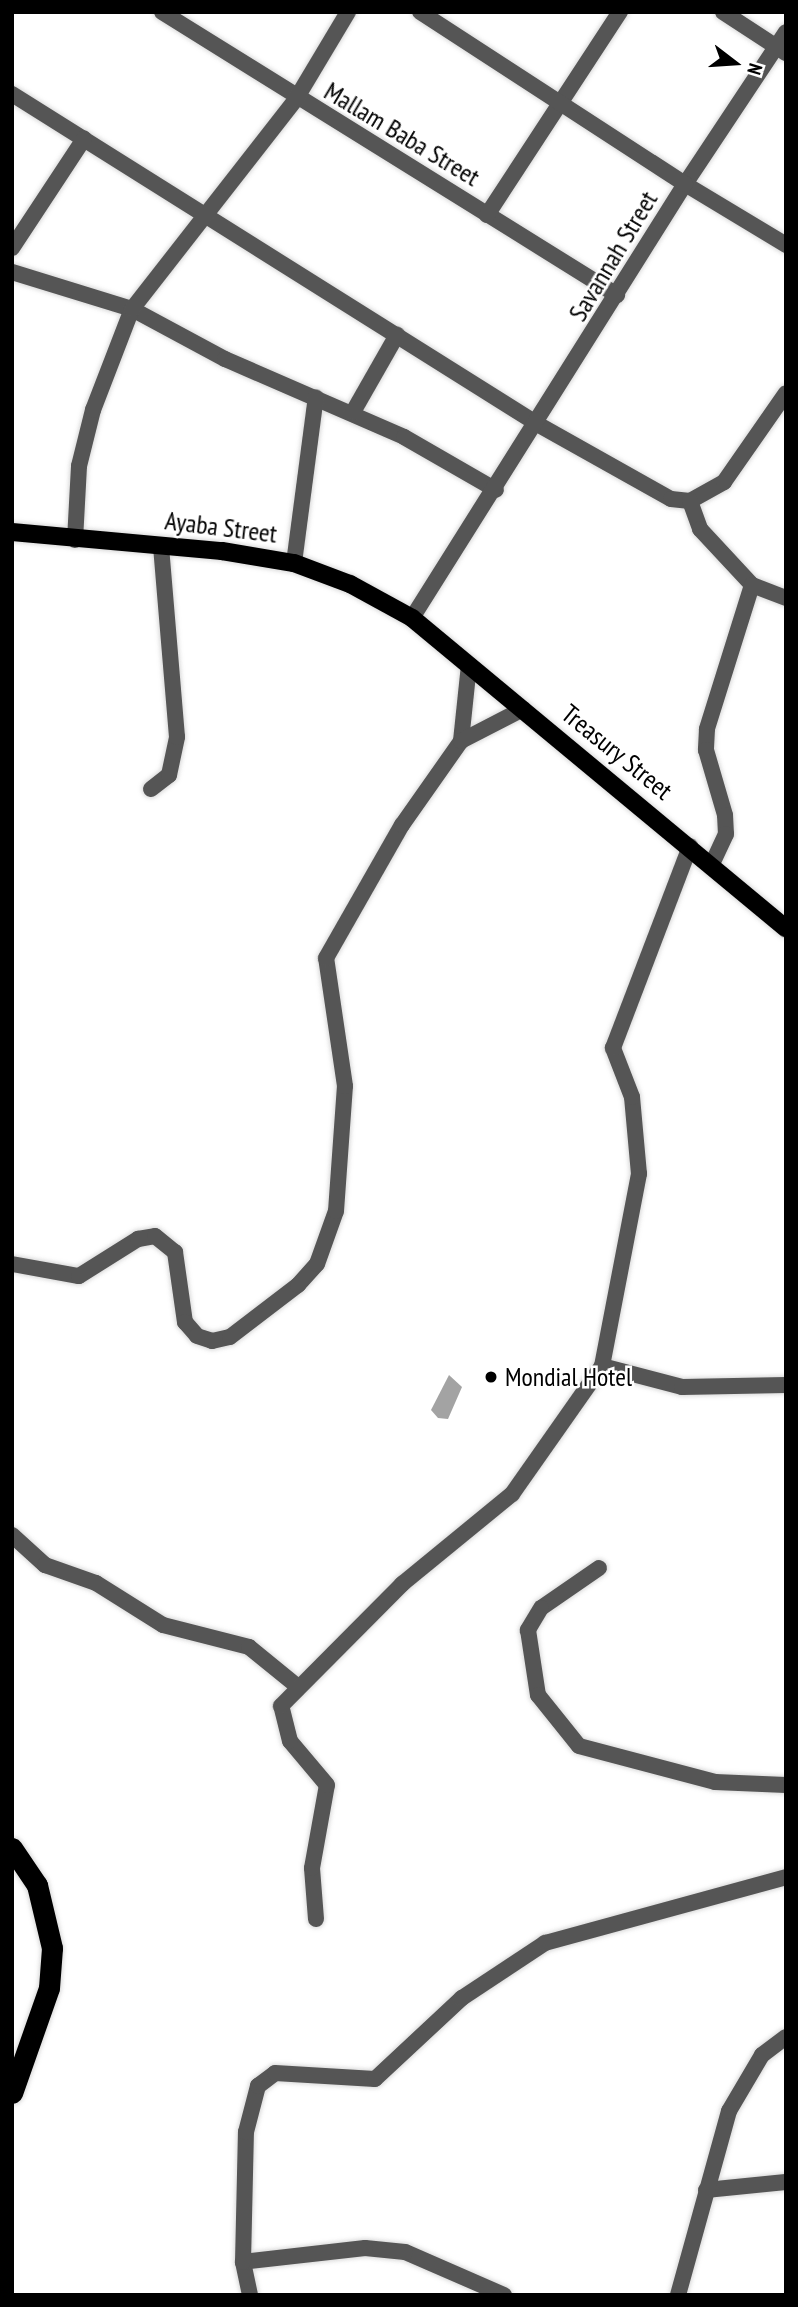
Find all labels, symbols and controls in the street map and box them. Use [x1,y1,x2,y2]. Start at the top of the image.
north arrow [700,28,770,98]
text: N [742,61,768,78]
street label: Mallam Baba Street [319,75,485,193]
street label: Savannah Street [562,185,664,327]
street label: Ayaba Street [163,505,279,549]
street label: Treasury Street [555,698,679,806]
place label: Mondial Hotel [505,1361,632,1393]
marker: Mondial Hotel [483,1369,499,1385]

